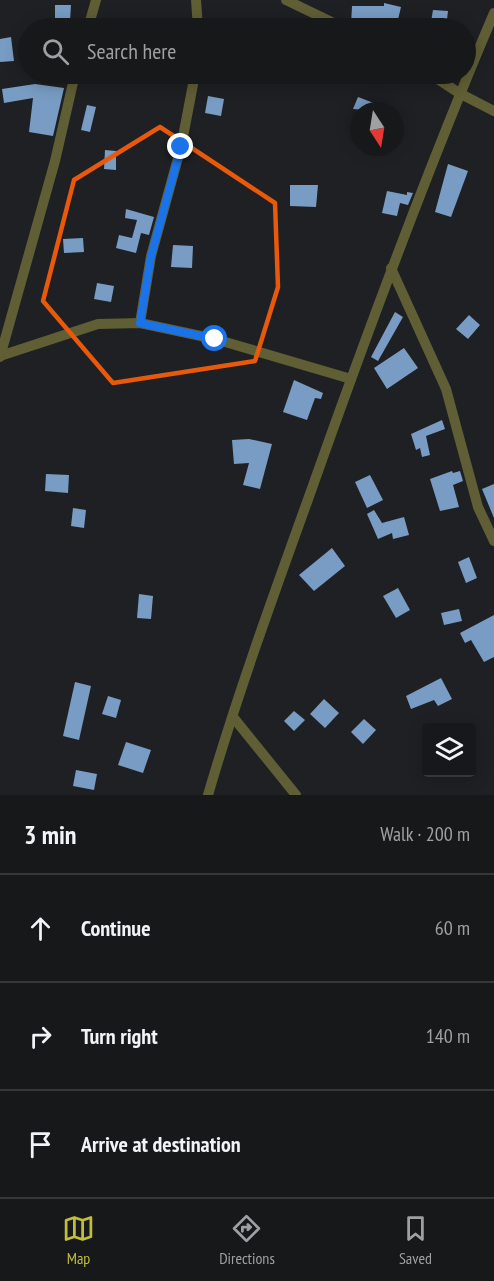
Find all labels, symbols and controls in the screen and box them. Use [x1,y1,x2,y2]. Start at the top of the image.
search box [18,18,476,84]
icon: search [39,35,72,68]
text: Search here [87,37,176,65]
north arrow [350,102,404,156]
route end [167,133,193,159]
route start [201,325,227,351]
map controls [422,723,476,777]
button: layers [422,723,476,777]
text: 3 min [24,818,77,851]
text: Walk · 200 m [380,821,470,847]
icon: ahead [24,912,57,945]
text: Continue [81,914,151,942]
text: 60 m [435,915,470,941]
icon: right [24,1020,57,1053]
text: Turn right [81,1022,158,1050]
text: 140 m [426,1023,470,1049]
icon: arrive [24,1128,57,1161]
text: Arrive at destination [81,1130,241,1158]
tab: Map [62,1212,95,1268]
tab: Directions [219,1212,275,1268]
tab: Saved [399,1212,432,1268]

